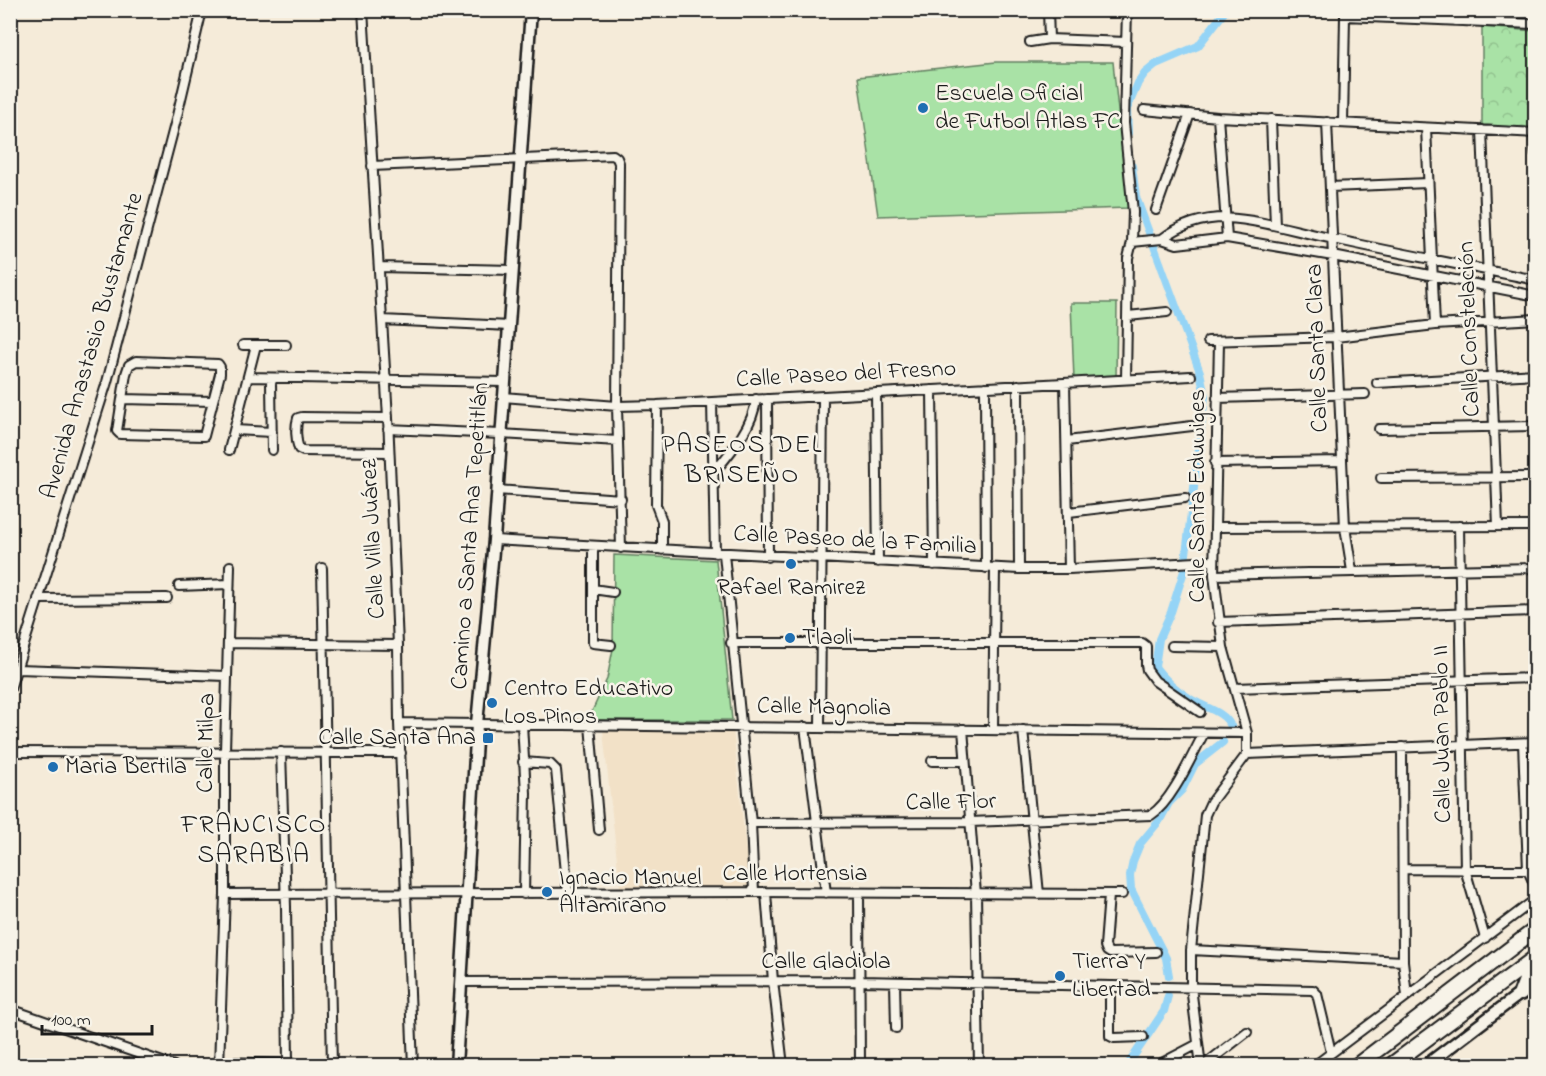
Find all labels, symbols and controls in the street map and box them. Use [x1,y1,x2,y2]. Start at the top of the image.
place label: Escuela Oficial de Futbol Atlas FC [935,77,1120,140]
marker: Escuela Oficial de Futbol Atlas FC [916,101,930,115]
street label: Avenida Anastasio Bustamante [32,188,154,503]
street label: Calle Constelación [1449,241,1491,417]
street label: Calle Santa Clara [1298,263,1338,433]
street label: Calle Paseo del Fresno [735,352,957,398]
street label: Camino a Santa Ana Tepetitlán [443,381,499,691]
street label: Calle Santa Eduwiges [1181,389,1216,603]
district label: PASEOS DEL BRISEÑO [661,427,823,495]
street label: Calle Villa Juárez [352,457,396,620]
street label: Calle Paseo de la Familia [732,517,978,565]
marker: Rafael Ramirez [784,557,798,571]
place label: Rafael Ramirez [717,571,866,606]
place label: Tlaoli [802,621,853,656]
marker: Tlaoli [783,631,797,645]
street label: Calle Juan Pablo II [1424,645,1462,823]
place label: Centro Educativo Los Pinos [504,672,673,735]
street label: Calle Magnolia [757,689,891,727]
street label: Calle Milpa [189,693,225,793]
marker: Centro Educativo Los Pinos [485,696,499,710]
place label: Calle Santa Ana [318,721,476,756]
marker: Calle Santa Ana [481,731,495,745]
place label: Maria Bertila [65,750,187,785]
marker: Maria Bertila [46,760,60,774]
street label: Calle Flor [905,785,997,821]
district label: FRANCISCO SARABIA [180,807,327,875]
street label: Calle Hortensia [723,857,867,892]
place label: Ignacio Manuel Altamirano [559,861,702,924]
marker: Ignacio Manuel Altamirano [540,885,554,899]
street label: Calle Gladiola [761,945,891,980]
place label: Tierra Y Libertad [1072,945,1151,1008]
marker: Tierra Y Libertad [1053,969,1067,983]
scale bar [42,998,152,1036]
text: 100 m [51,1008,91,1034]

